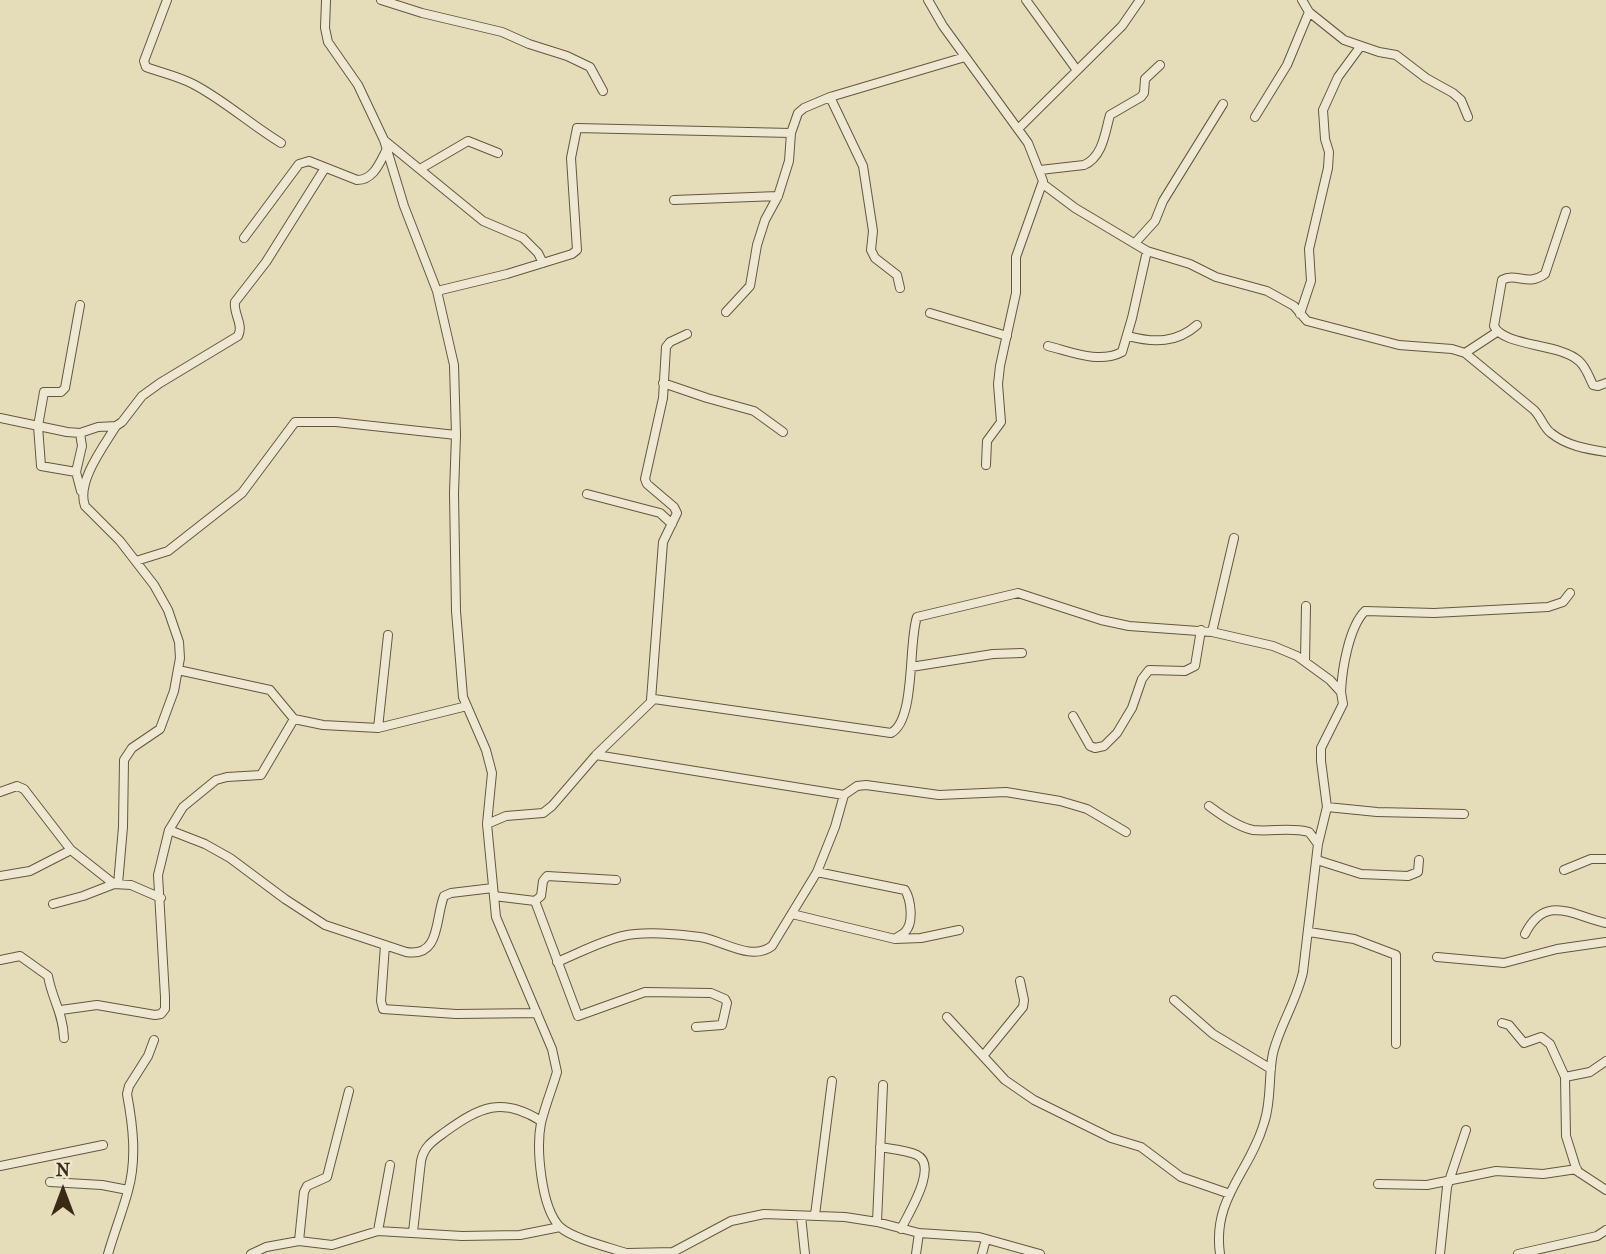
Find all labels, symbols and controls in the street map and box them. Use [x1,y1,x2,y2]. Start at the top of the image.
north arrow [28,1156,98,1226]
text: N [56,1159,70,1181]

